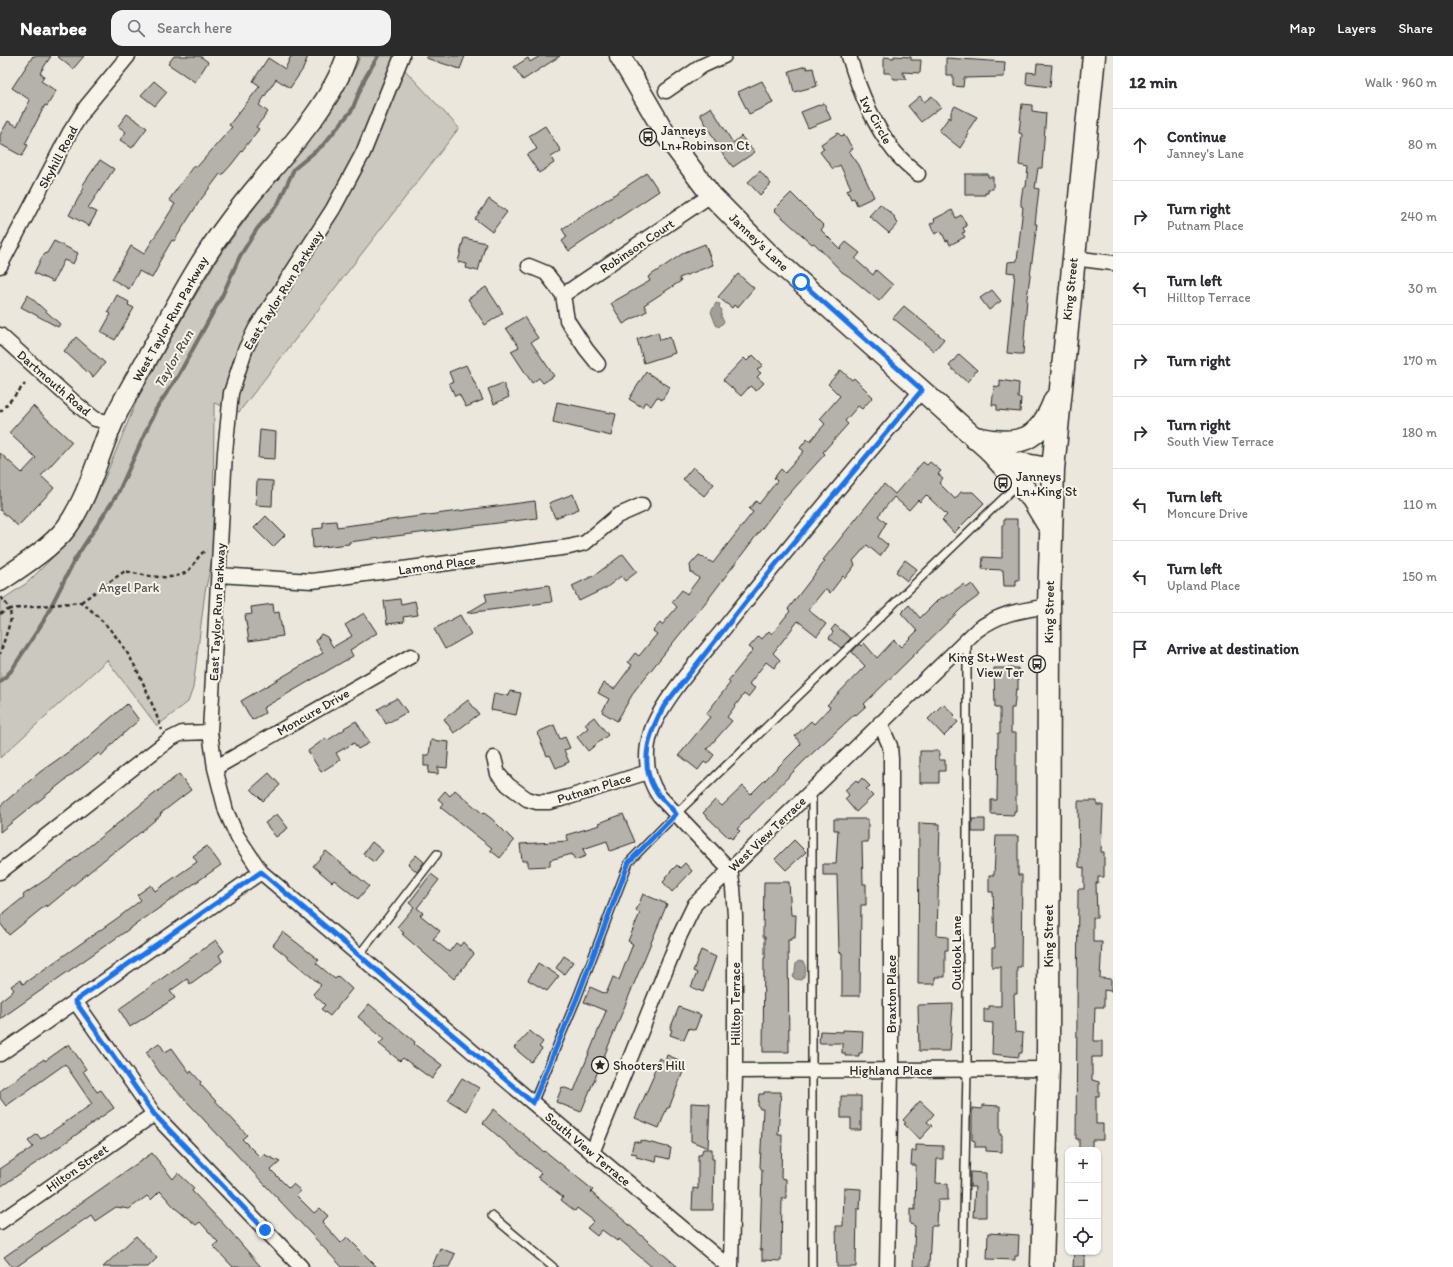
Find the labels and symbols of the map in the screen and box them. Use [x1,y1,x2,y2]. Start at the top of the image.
street label: Ivy Circle [857,93,895,147]
street label: Skyhill Road [35,123,81,191]
place label: Janneys Ln+Robinson Ct [661,123,750,153]
bus stop icon: Janneys Ln+Robinson Ct [638,127,658,147]
street label: Janney's Lane [726,210,792,274]
street label: Robinson Court [597,216,677,276]
street label: East Taylor Run Parkway [240,227,326,353]
street label: West Taylor Run Parkway [129,254,211,384]
street label: King Street [1059,257,1081,321]
route start [792,273,810,291]
water label: Taylor Run [151,327,197,391]
street label: Dartmouth Road [14,347,94,419]
place label: Janneys Ln+King St [1016,469,1077,499]
bus stop icon: Janneys Ln+King St [993,473,1013,493]
street label: East Taylor Run Parkway [206,543,228,681]
street label: Lamond Place [397,552,477,578]
park label: Angel Park [99,580,160,595]
street label: King Street [1041,580,1057,644]
place label: King St+West View Ter [948,650,1024,680]
bus stop icon: King St+West View Ter [1027,654,1047,674]
street label: Moncure Drive [274,685,352,739]
street label: Putnam Place [555,770,633,806]
street label: West View Terrace [725,793,809,875]
street label: King Street [1041,904,1056,968]
street label: Outlook Lane [949,916,964,990]
street label: Braxton Place [884,955,899,1033]
street label: Hilltop Terrace [728,962,743,1046]
place icon: Shooters Hill [590,1055,610,1075]
place label: Shooters Hill [613,1058,686,1073]
street label: Highland Place [849,1063,933,1078]
street label: South View Terrace [542,1109,634,1189]
street label: Hilton Street [43,1141,111,1195]
route end [256,1221,274,1239]

